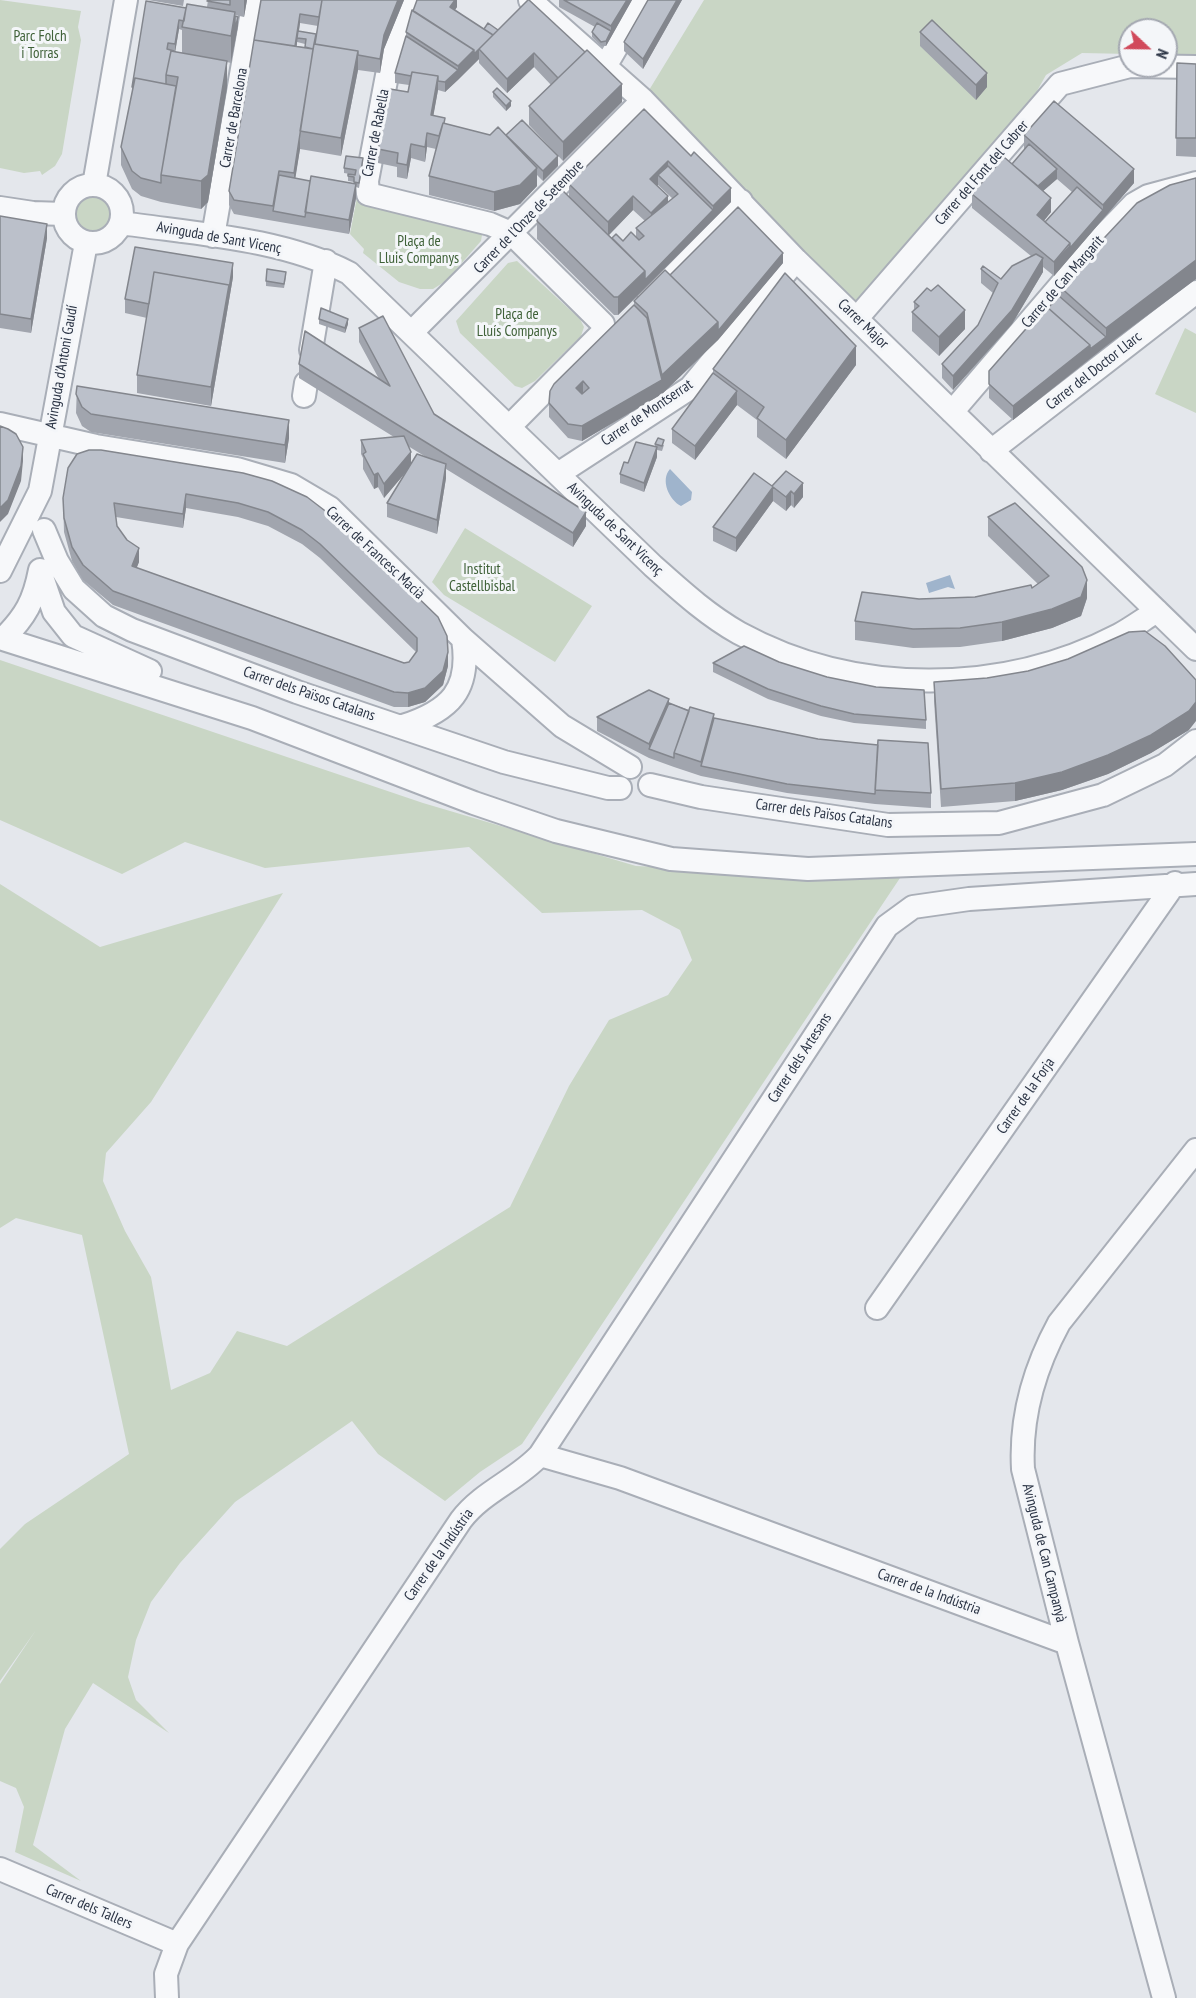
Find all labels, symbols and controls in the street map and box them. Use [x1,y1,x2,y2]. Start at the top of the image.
north arrow [1118,18,1178,78]
park label: Parc Folch i Torras [13,28,67,63]
text: N [1152,46,1174,62]
street label: Carrer de Barcelona [216,67,252,169]
street label: Carrer de Rabella [359,88,393,178]
street label: Carrer del Font del Cabrer [931,117,1033,229]
street label: Carrer de l'Onze de Setembre [470,157,588,277]
street label: Avinguda de Sant Vicenç [155,218,283,258]
street label: Carrer de Can Margarit [1018,232,1108,332]
park label: Plaça de Lluis Companys [379,233,459,268]
street label: Carrer Major [834,295,892,353]
street label: Avinguda d'Antoni Gaudí [42,304,82,430]
park label: Plaça de Lluís Companys [477,306,557,341]
street label: Carrer del Doctor Llarc [1043,328,1145,414]
street label: Carrer de Montserrat [598,376,696,450]
street label: Avinguda de Sant Vicenç [563,479,667,579]
street label: Carrer de Francesc Macià [322,503,428,603]
park label: Institut Castellbisbal [449,561,515,596]
street label: Carrer dels Països Catalans [241,663,377,725]
street label: Carrer dels Països Catalans [754,795,894,833]
street label: Carrer dels Artesans [764,1010,836,1106]
street label: Carrer de la Forja [993,1054,1059,1138]
street label: Avinguda de Can Campanyà [1018,1482,1070,1624]
street label: Carrer de la Indústria [400,1505,478,1605]
street label: Carrer de la Indústria [875,1565,983,1619]
street label: Carrer dels Tallers [43,1881,135,1933]

